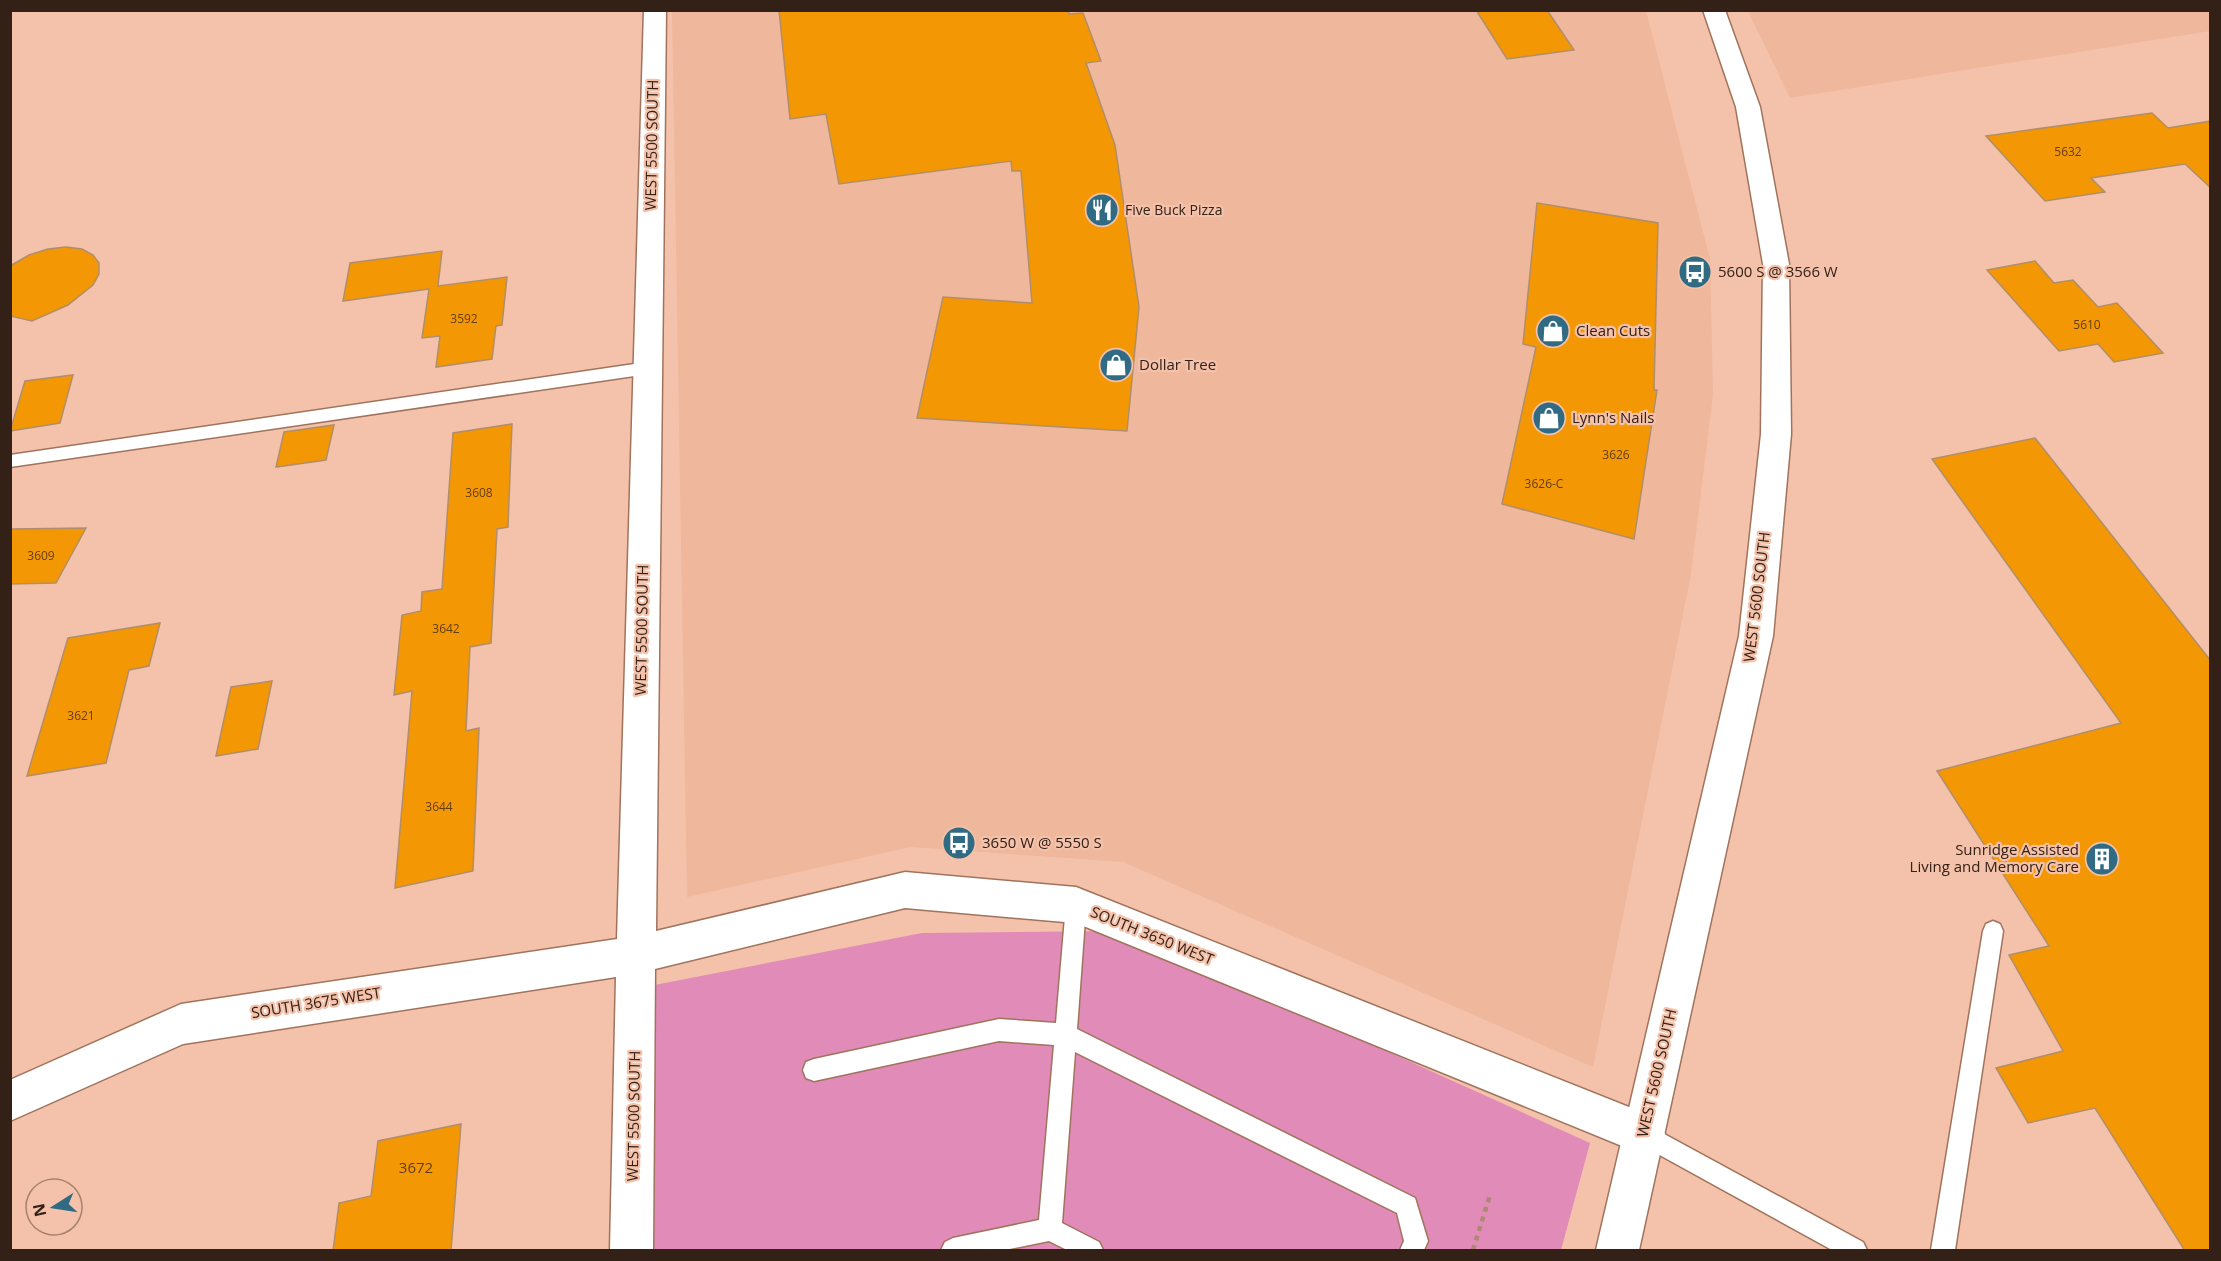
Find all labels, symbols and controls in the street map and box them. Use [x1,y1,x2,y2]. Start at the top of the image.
street label: WEST 5500 SOUTH [640,79,662,211]
house number: 5632 [2054,143,2082,160]
restaurant icon: Five Buck Pizza [1084,192,1120,228]
place label: Five Buck Pizza [1125,200,1222,219]
bus stop icon: 5600 S @ 3566 W [1677,254,1713,290]
place label: 5600 S @ 3566 W [1718,261,1838,281]
house number: 3592 [450,310,478,327]
shop icon: Clean Cuts [1535,313,1571,349]
house number: 5610 [2073,316,2101,333]
place label: Clean Cuts [1576,320,1650,340]
shop icon: Dollar Tree [1098,347,1134,383]
place label: Dollar Tree [1139,354,1216,374]
shop icon: Lynn's Nails [1531,400,1567,436]
place label: Lynn's Nails [1572,407,1654,427]
house number: 3626 [1602,446,1630,463]
house number: 3626-C [1525,475,1564,492]
house number: 3608 [465,484,493,501]
street label: WEST 5600 SOUTH [1738,531,1774,663]
house number: 3609 [27,547,55,564]
street label: WEST 5500 SOUTH [630,564,652,696]
house number: 3642 [432,620,460,637]
house number: 3621 [67,707,95,724]
house number: 3644 [425,798,453,815]
bus stop icon: 3650 W @ 5550 S [941,825,977,861]
place label: 3650 W @ 5550 S [982,832,1102,852]
place label: Sunridge Assisted Living and Memory Care [1910,839,2079,876]
building icon: Sunridge Assisted Living and Memory Care [2084,841,2120,877]
street label: SOUTH 3650 WEST [1088,901,1217,969]
street label: SOUTH 3675 WEST [250,982,383,1022]
street label: WEST 5600 SOUTH [1632,1007,1680,1139]
street label: WEST 5500 SOUTH [622,1050,644,1182]
house number: 3672 [399,1157,433,1177]
north arrow [24,1177,84,1237]
text: N [27,1201,51,1219]

